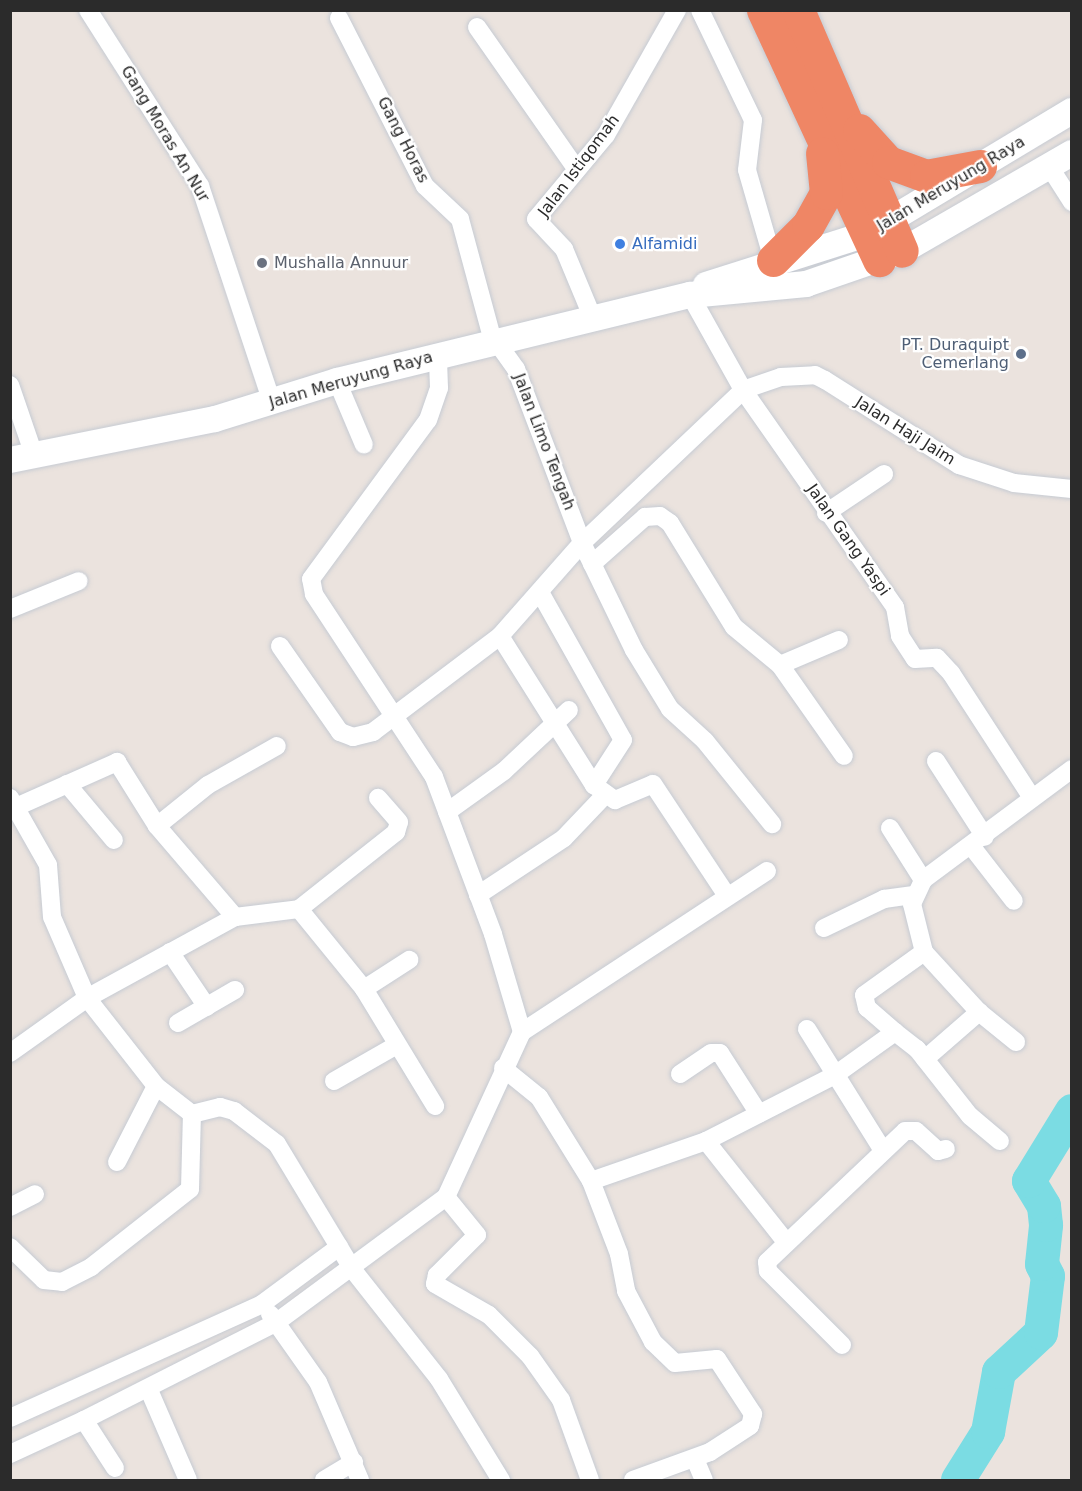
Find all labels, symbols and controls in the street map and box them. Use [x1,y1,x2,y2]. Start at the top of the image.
street label: Gang Moras An Nur [117,62,213,206]
street label: Gang Horas [373,94,433,186]
street label: Jalan Istiqomah [534,111,624,221]
street label: Jalan Meruyung Raya [874,132,1028,236]
place label: Alfamidi [632,234,697,254]
marker: Alfamidi [613,237,627,251]
place label: Mushalla Annuur [274,253,408,273]
marker: Mushalla Annuur [255,256,269,270]
place label: PT. Duraquipt Cemerlang [901,335,1009,373]
street label: Jalan Meruyung Raya [267,347,435,413]
marker: PT. Duraquipt Cemerlang [1014,347,1028,361]
street label: Jalan Limo Tengah [509,371,579,513]
street label: Jalan Haji Jaim [851,393,959,469]
street label: Jalan Gang Yaspi [802,480,894,600]

